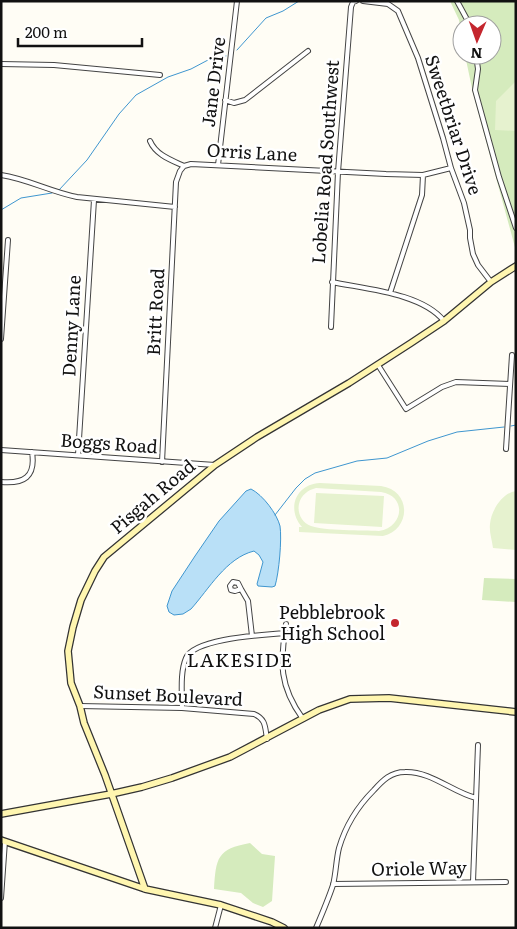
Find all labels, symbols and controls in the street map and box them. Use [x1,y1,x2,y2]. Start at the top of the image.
scale bar [18,15,141,47]
north arrow [452,15,502,65]
text: 200 m [25,20,68,43]
street label: Jane Drive [194,35,231,129]
text: N [470,44,483,64]
street label: Sweetbriar Drive [419,51,490,198]
street label: Lobelia Road Southwest [304,58,345,265]
street label: Orris Lane [206,136,298,167]
street label: Britt Road [139,267,170,356]
street label: Denny Lane [54,274,87,377]
street label: Boggs Road [59,426,159,459]
street label: Pisgah Road [104,452,200,540]
place label: Pebblebrook High School [279,598,386,646]
marker: Pebblebrook High School [389,617,401,629]
district label: LAKESIDE [187,645,293,673]
street label: Sunset Boulevard [93,677,244,712]
street label: Oriole Way [371,853,468,882]

